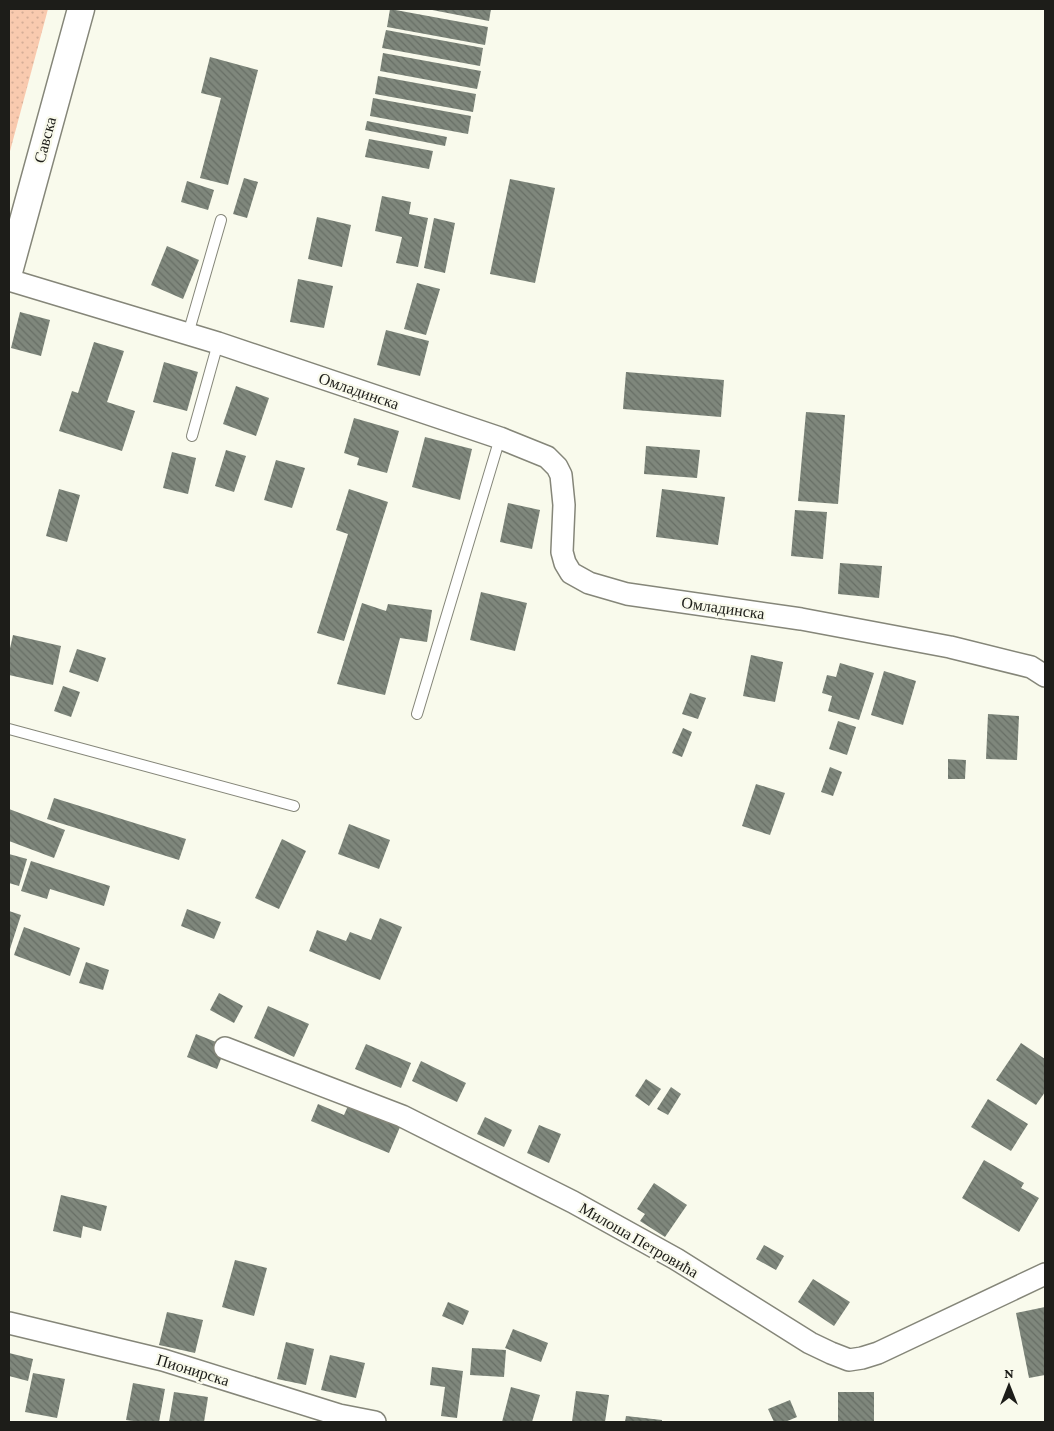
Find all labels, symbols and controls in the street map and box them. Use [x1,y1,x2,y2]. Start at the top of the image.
street label: Савска [31,115,59,165]
street label: Омладинска [316,369,401,414]
street label: Омладинска [680,594,766,623]
street label: Милоша Петровића [576,1199,701,1282]
street label: Пионирска [154,1351,231,1390]
north arrow [984,1361,1034,1411]
text: N [1004,1365,1014,1381]

